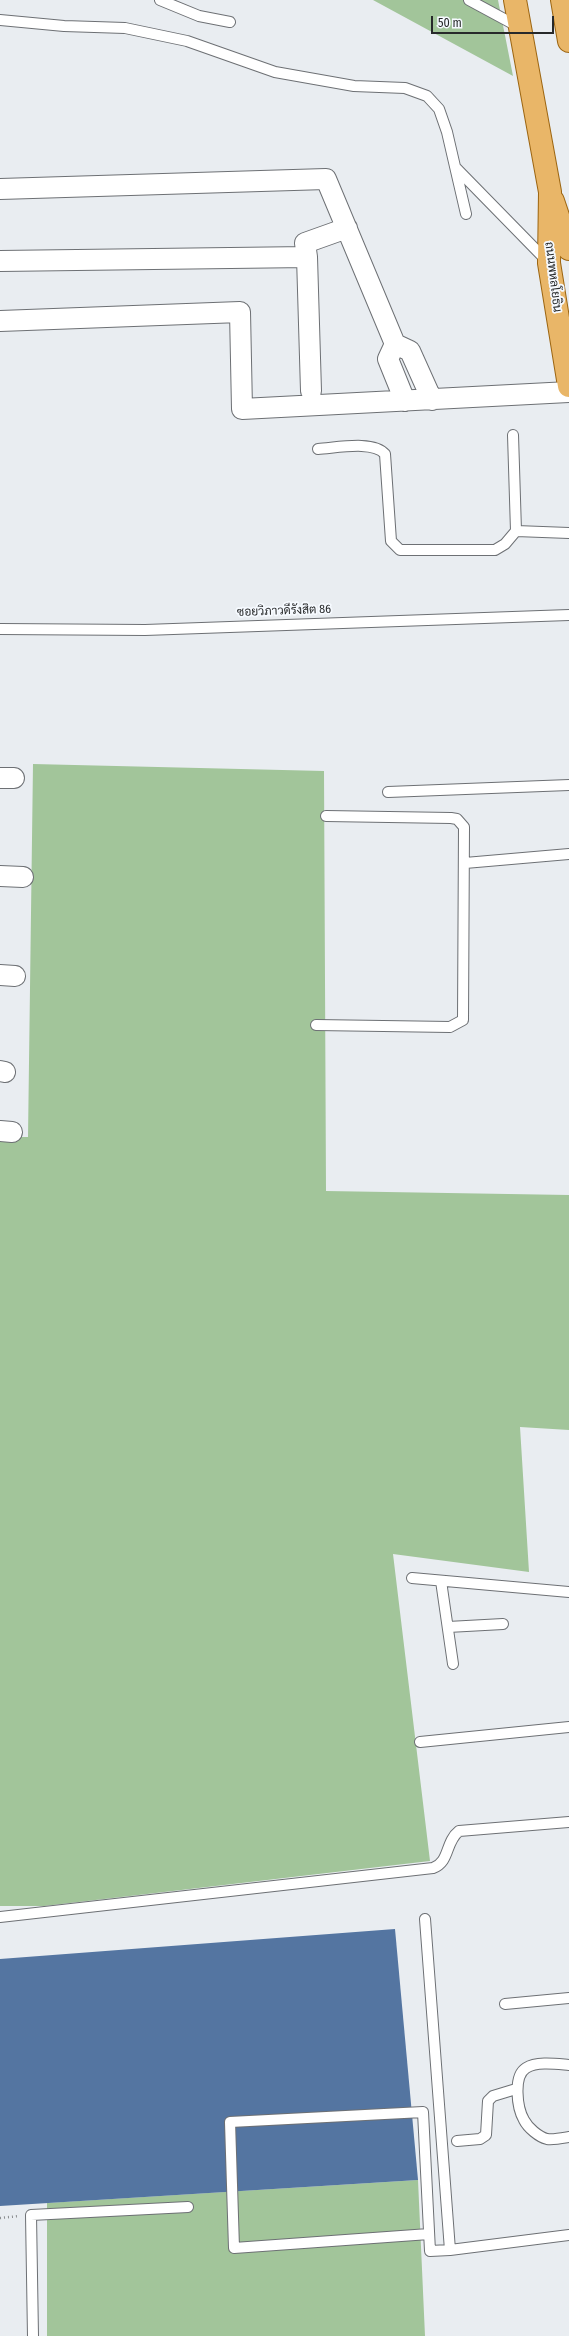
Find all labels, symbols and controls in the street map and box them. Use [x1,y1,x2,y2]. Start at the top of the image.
scale bar [433,8,556,34]
text: 50 m [438,16,462,30]
street label: ถนนพหลโยธิน [542,241,564,313]
street label: ซอยวิภาวดีรังสิต 86 [237,602,331,620]

